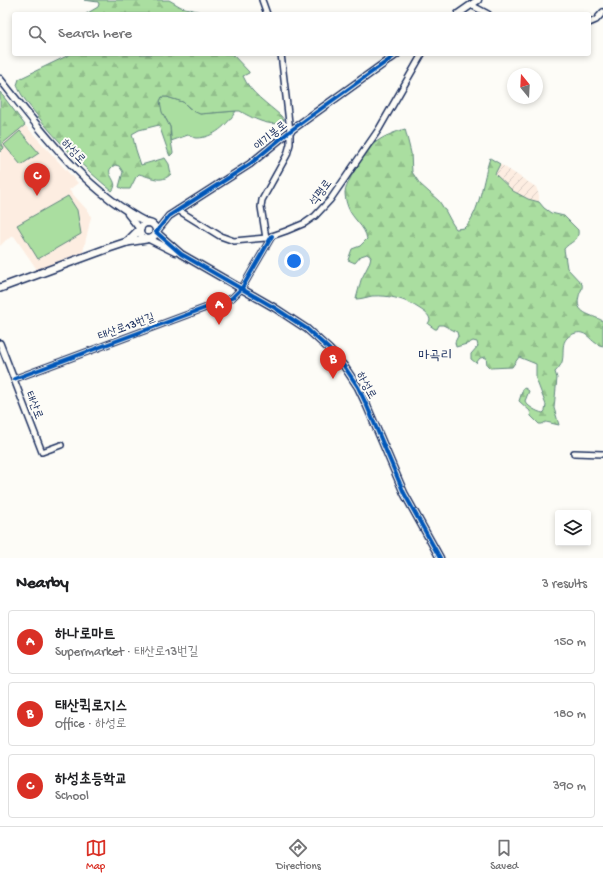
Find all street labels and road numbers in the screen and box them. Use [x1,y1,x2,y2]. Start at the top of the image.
street label: 애기봉로 [252,119,291,154]
street label: 하성로 [57,137,88,168]
street label: 석평로 [307,177,336,209]
street label: 태산로13번길 [96,311,157,345]
street label: 하성로 [352,370,378,402]
street label: 태산로 [21,390,45,422]

